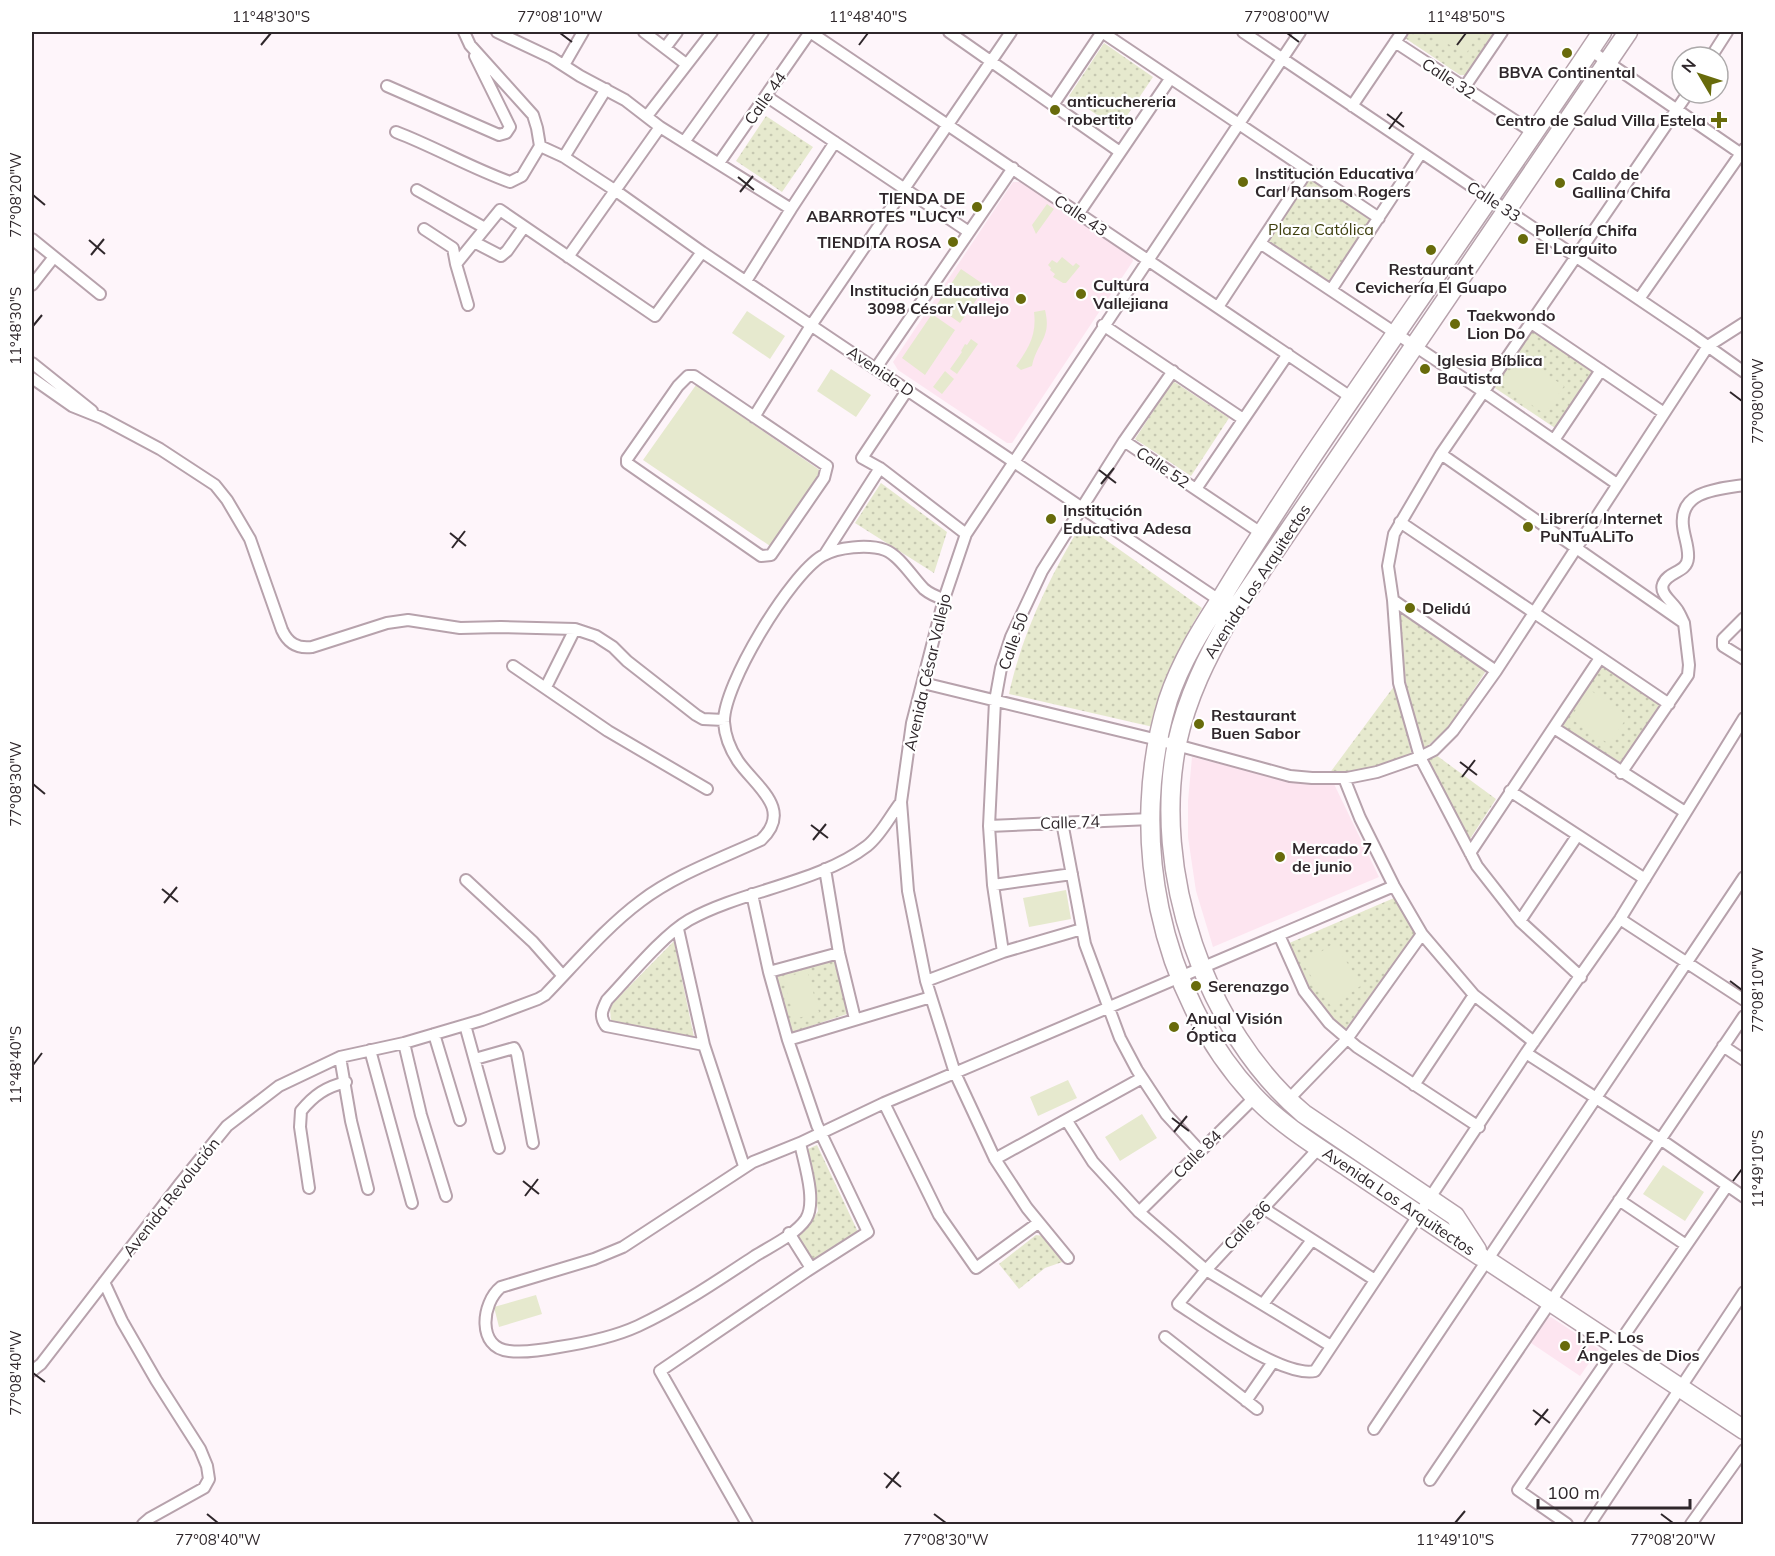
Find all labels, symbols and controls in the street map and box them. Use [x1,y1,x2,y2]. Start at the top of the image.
text: 11°48'30"S [232,7,310,26]
text: 77°08'10"W [517,7,603,26]
text: 11°48'40"S [829,7,907,26]
text: 77°08'00"W [1244,7,1330,26]
text: 11°48'50"S [1427,7,1505,26]
north arrow [1670,45,1730,105]
marker: BBVA Continental [1560,46,1574,60]
street label: Calle 32 [1418,53,1480,103]
text: N [1677,55,1700,77]
place label: BBVA Continental [1499,62,1635,82]
street label: Calle 44 [740,67,791,128]
place label: anticuchereria robertito [1067,91,1176,129]
marker: anticuchereria robertito [1048,103,1062,117]
place label: Centro de Salud Villa Estela [1495,110,1706,130]
marker: Centro de Salud Villa Estela [1710,111,1728,129]
text: 77°08'20"W [6,152,25,238]
place label: Institución Educativa Carl Ransom Rogers [1255,163,1414,201]
place label: Caldo de Gallina Chifa [1572,164,1671,202]
marker: Institución Educativa Carl Ransom Rogers [1236,175,1250,189]
street label: Calle 33 [1463,176,1525,226]
marker: Caldo de Gallina Chifa [1553,176,1567,190]
place label: TIENDA DE ABARROTES "LUCY" [806,188,965,226]
street label: Calle 43 [1051,190,1111,240]
marker: TIENDA DE ABARROTES "LUCY" [970,200,984,214]
park label: Plaza Católica [1268,219,1374,239]
place label: Pollería Chifa El Larguito [1535,220,1637,258]
place label: TIENDITA ROSA [817,232,941,252]
marker: Pollería Chifa El Larguito [1516,232,1530,246]
marker: TIENDITA ROSA [946,235,960,249]
marker: Restaurant Cevichería El Guapo [1424,243,1438,257]
place label: Restaurant Cevichería El Guapo [1355,259,1507,297]
place label: Cultura Vallejiana [1092,275,1168,313]
place label: Institución Educativa 3098 César Vallejo [850,280,1009,318]
text: 11°48'30"S [6,287,25,365]
marker: Cultura Vallejiana [1074,287,1088,301]
marker: Institución Educativa 3098 César Vallejo [1014,292,1028,306]
place label: Taekwondo Lion Do [1467,305,1555,343]
marker: Taekwondo Lion Do [1448,317,1462,331]
street label: Avenida D [844,341,918,401]
place label: Iglesia Bíblica Bautista [1437,350,1543,388]
text: 77°08'00"W [1748,358,1767,444]
marker: Iglesia Bíblica Bautista [1418,362,1432,376]
street label: Calle 52 [1133,442,1193,492]
place label: Institución Educativa Adesa [1063,500,1192,538]
street label: Avenida Los Arquitectos [1200,500,1314,662]
place label: Librería Internet PuNTuALiTo [1540,508,1662,546]
marker: Institución Educativa Adesa [1044,512,1058,526]
marker: Librería Internet PuNTuALiTo [1521,520,1535,534]
street label: Avenida César Vallejo [899,591,955,753]
place label: Delidú [1422,598,1471,618]
marker: Delidú [1403,601,1417,615]
street label: Calle 50 [993,609,1033,673]
place label: Restaurant Buen Sabor [1211,705,1301,743]
marker: Restaurant Buen Sabor [1192,717,1206,731]
text: 77°08'30"W [6,741,25,827]
street label: Calle 74 [1040,811,1101,833]
place label: Mercado 7 de junio [1292,838,1372,876]
marker: Mercado 7 de junio [1273,850,1287,864]
text: 77°08'10"W [1748,947,1767,1033]
place label: Serenazgo [1208,976,1289,996]
marker: Serenazgo [1189,979,1203,993]
place label: Anual Visión Óptica [1186,1008,1283,1046]
marker: Anual Visión Óptica [1167,1020,1181,1034]
text: 11°48'40"S [6,1026,25,1104]
street label: Calle 84 [1169,1125,1226,1182]
text: 11°49'10"S [1748,1130,1767,1208]
street label: Avenida Revolución [118,1134,224,1260]
street label: Avenida Los Arquitectos [1319,1142,1479,1260]
street label: Calle 86 [1219,1196,1275,1254]
place label: I.E.P. Los Ángeles de Dios [1577,1327,1700,1365]
text: 77°08'40"W [6,1330,25,1416]
marker: I.E.P. Los Ángeles de Dios [1558,1339,1572,1353]
scale bar [1538,1472,1690,1510]
text: 100 m [1547,1481,1600,1504]
text: 77°08'40"W [175,1530,261,1549]
text: 77°08'30"W [903,1530,989,1549]
text: 11°49'10"S [1416,1530,1494,1549]
text: 77°08'20"W [1630,1530,1716,1549]

